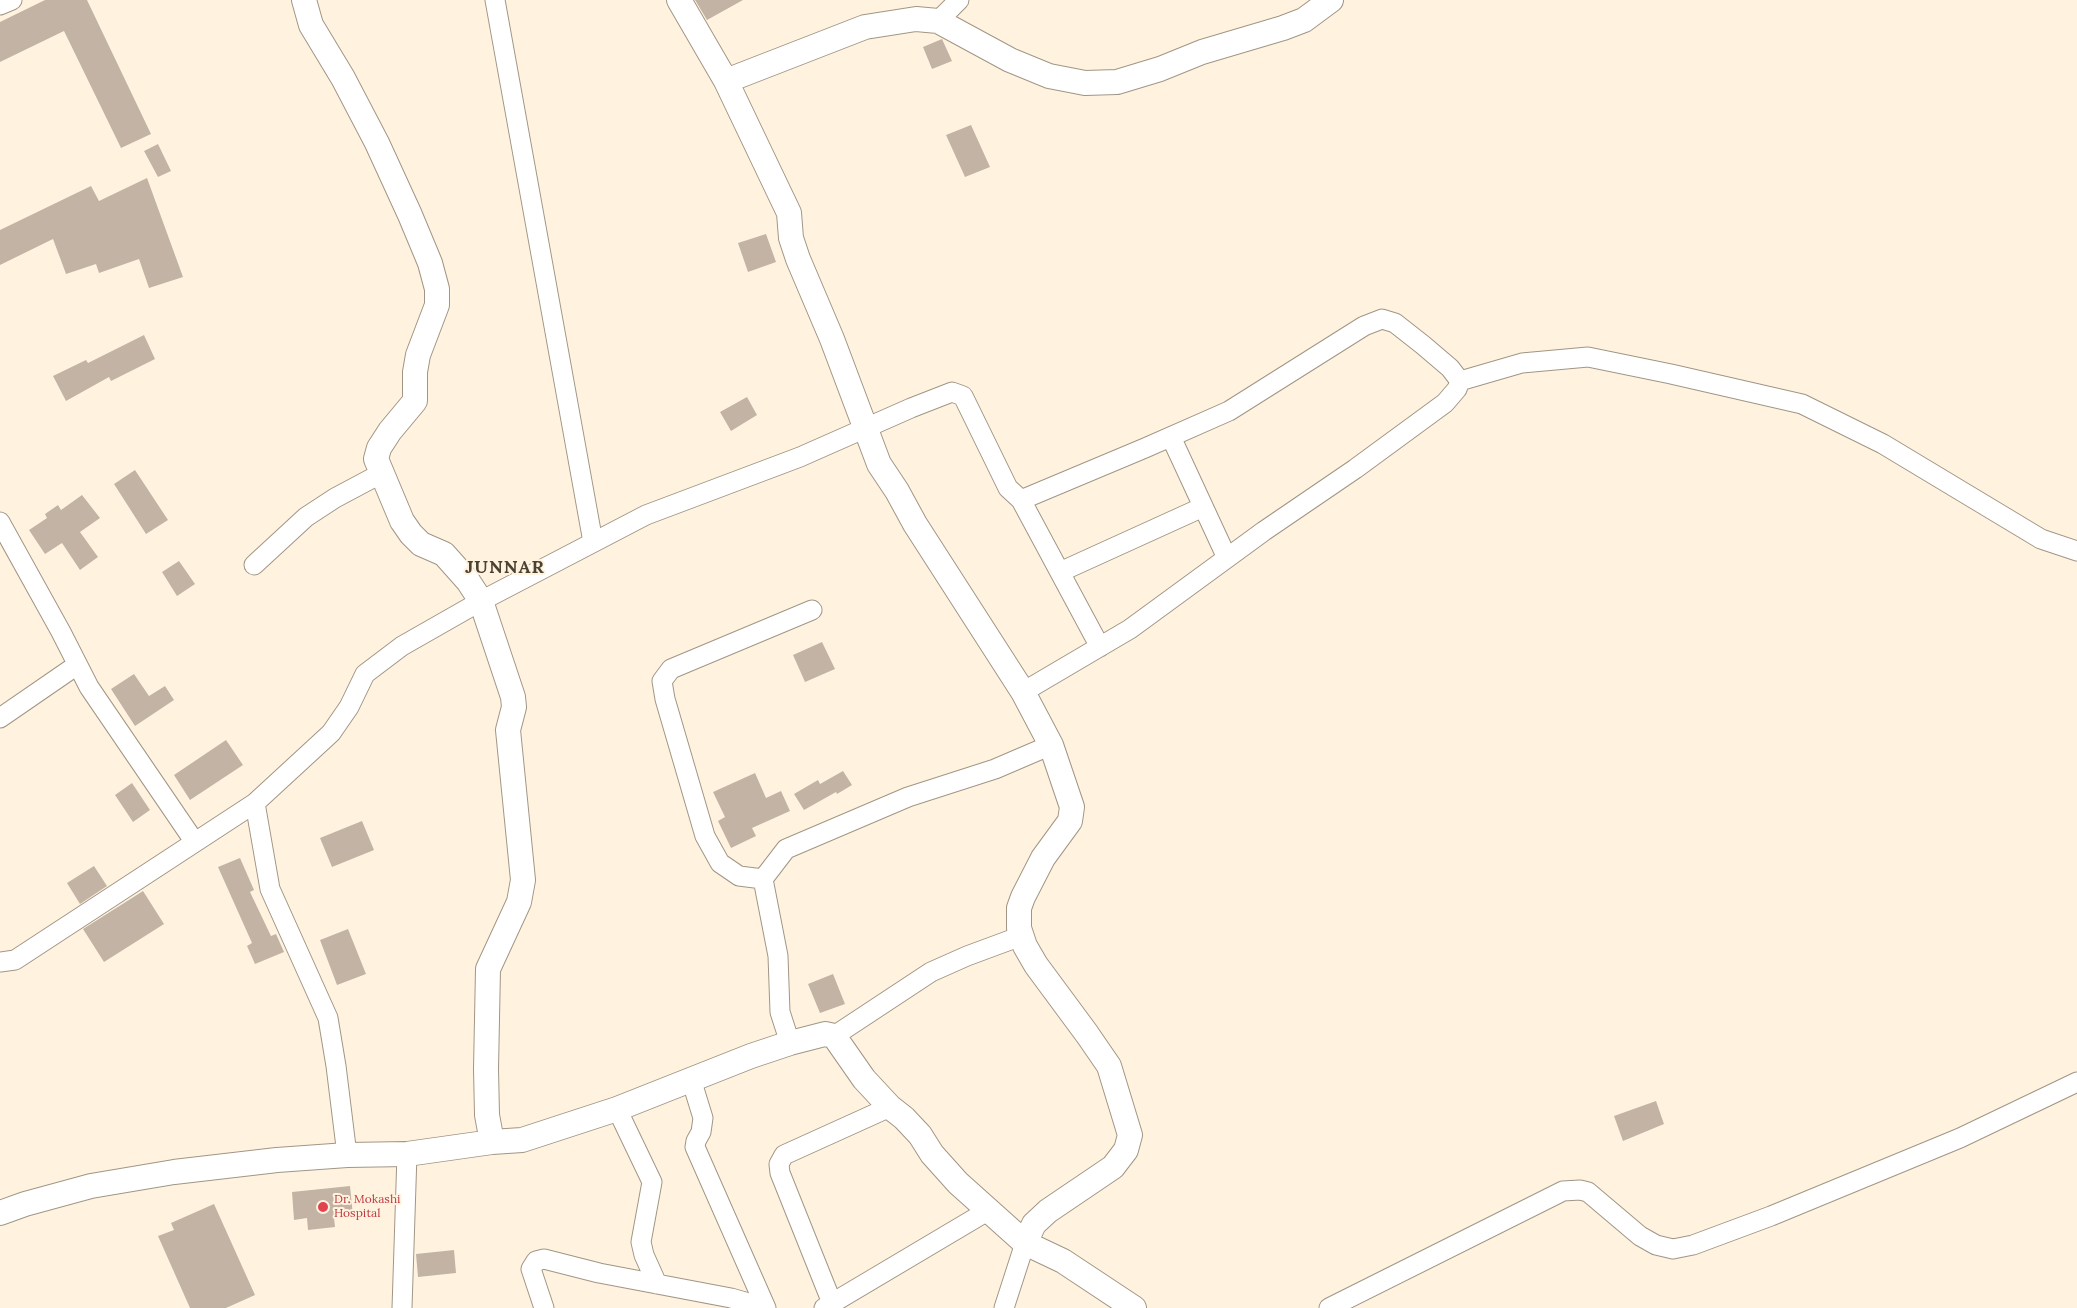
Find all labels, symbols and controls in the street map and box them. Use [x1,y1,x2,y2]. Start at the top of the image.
district label: JUNNAR [464,557,546,579]
place label: Dr. Mokashi Hospital [334,1193,400,1221]
marker: Dr. Mokashi Hospital [316,1200,330,1214]

